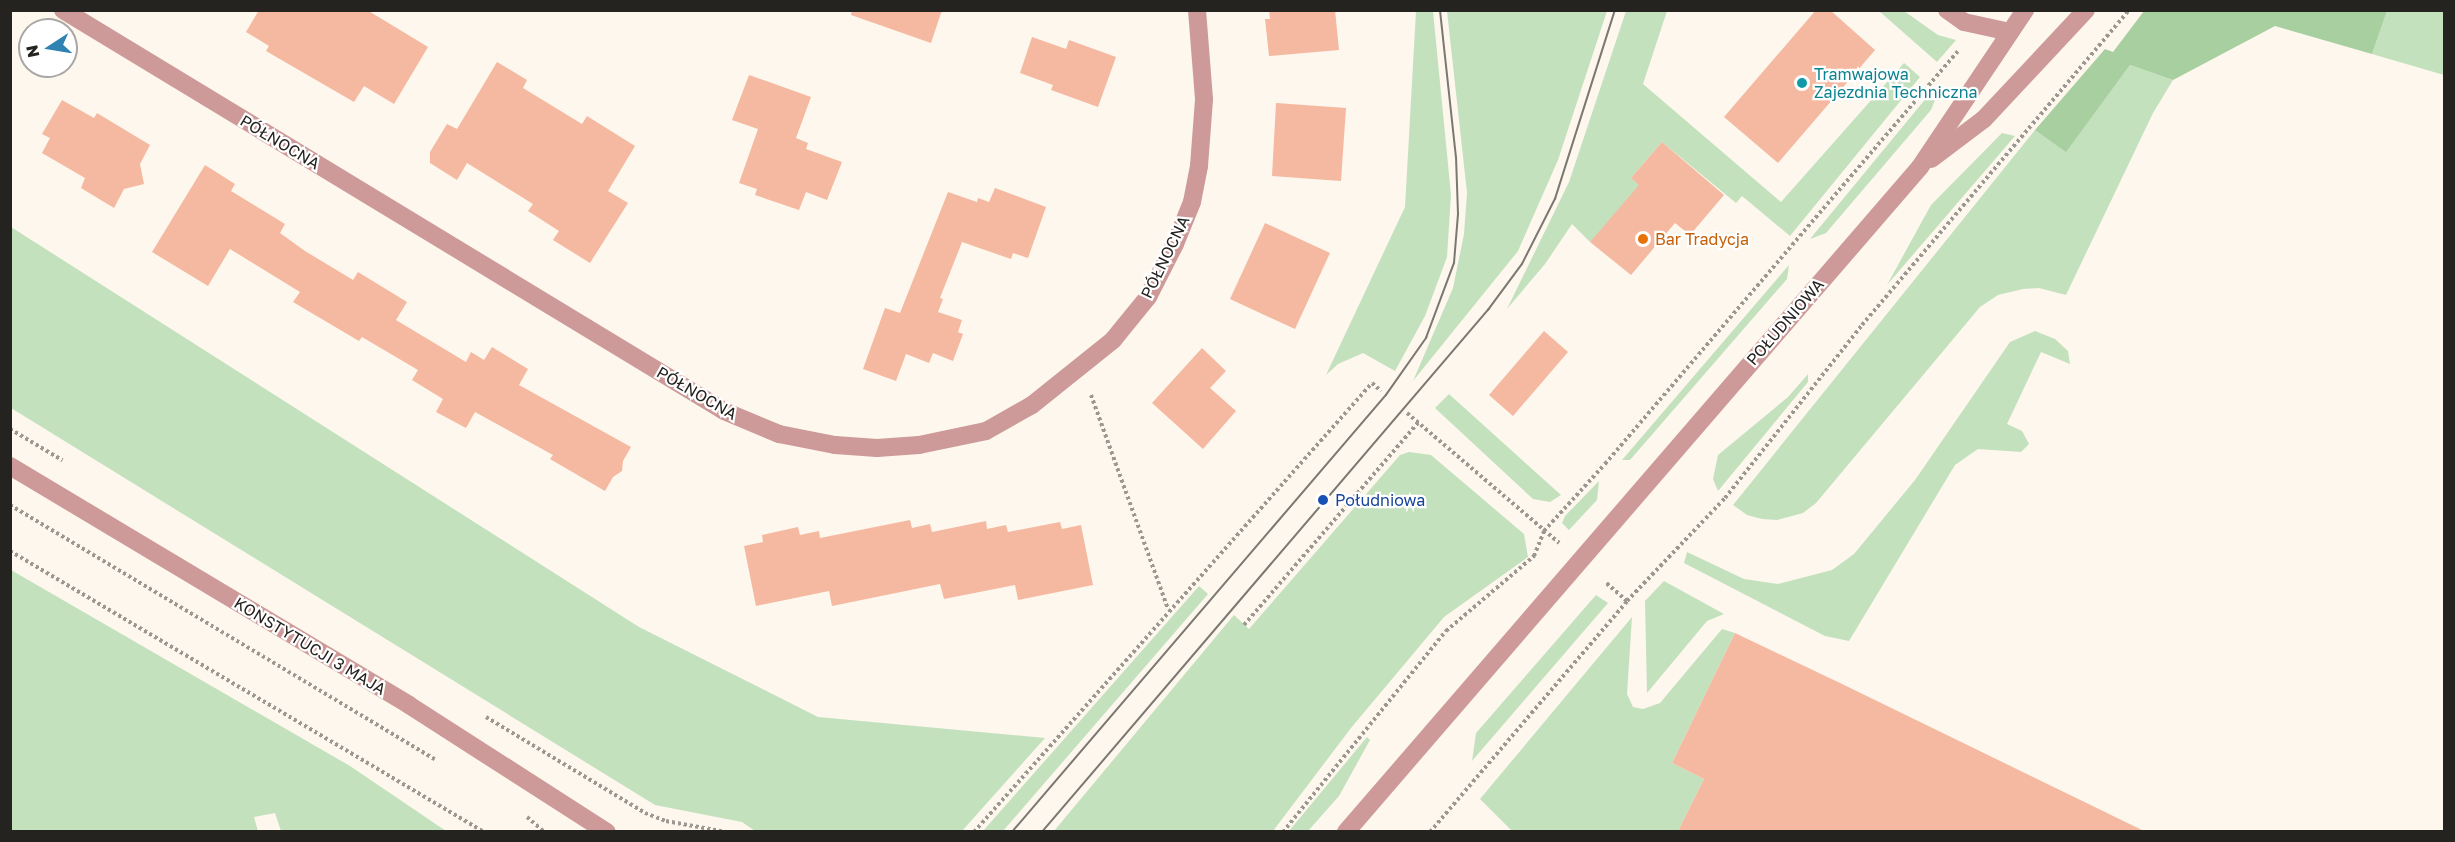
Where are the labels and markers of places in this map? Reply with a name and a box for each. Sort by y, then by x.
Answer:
place label: Tramwajowa Zajezdnia Techniczna [1814,64,1978,102]
marker: Tramwajowa Zajezdnia Techniczna [1795,76,1809,90]
place label: Bar Tradycja [1655,229,1749,249]
marker: Bar Tradycja [1636,232,1650,246]
place label: Południowa [1335,490,1425,510]
marker: Południowa [1316,493,1330,507]

